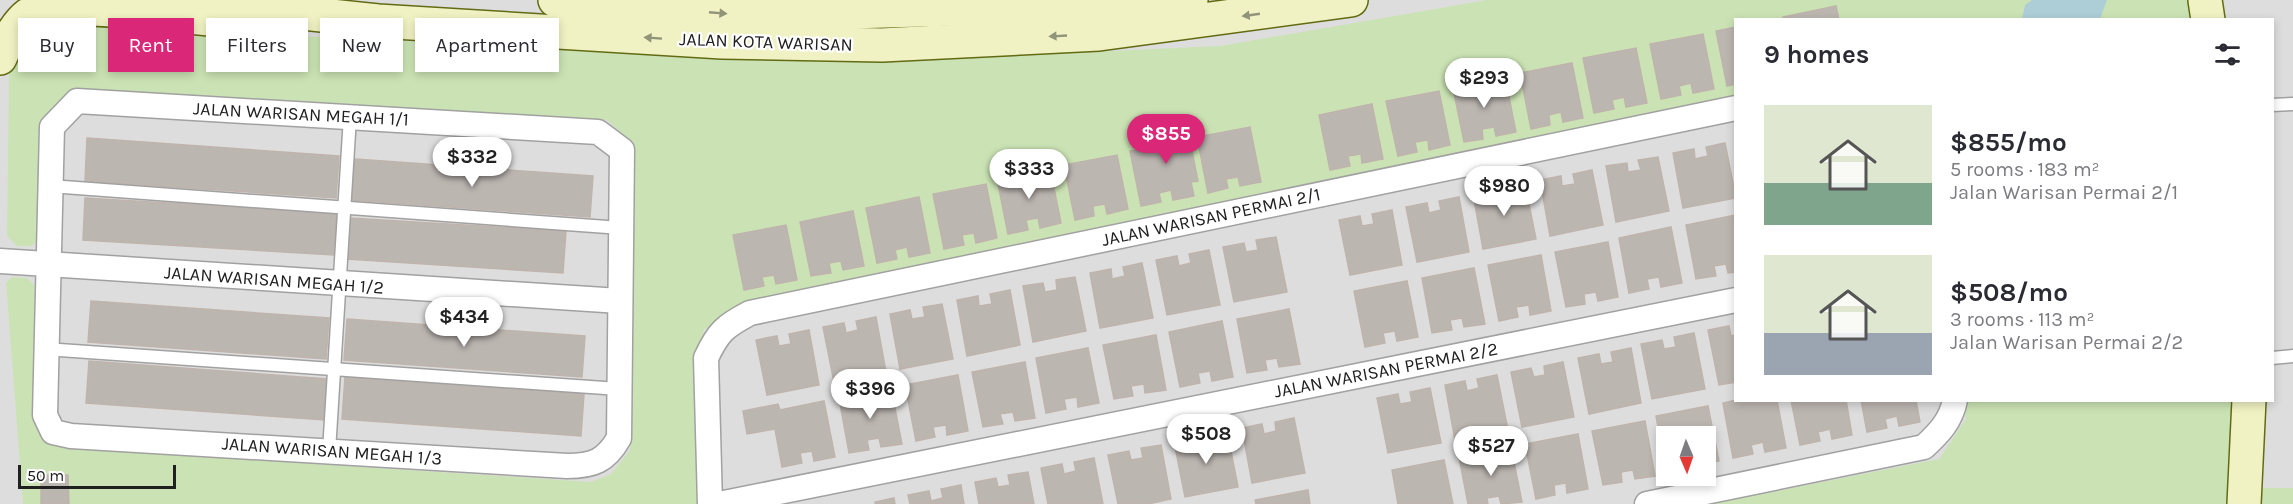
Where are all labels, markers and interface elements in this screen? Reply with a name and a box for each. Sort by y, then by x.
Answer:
one-way arrow [709,8,728,18]
one-way arrow [1242,10,1261,19]
chip: Buy [18,18,96,72]
chip: Rent [108,18,194,72]
chip: Filters [206,18,308,72]
chip: New [320,18,403,72]
chip: Apartment [415,18,559,72]
street label: JALAN KOTA WARISAN [679,28,853,56]
one-way arrow [1048,31,1067,40]
one-way arrow [643,34,662,43]
icon: filters [2211,38,2244,71]
text: 9 homes [1764,39,1870,70]
pin: $293 [1448,58,1520,109]
text: $293 [1459,66,1509,89]
street label: JALAN WARISAN MEGAH 1/1 [193,97,409,131]
pin: $855 [1130,114,1202,165]
text: $855 [1141,122,1191,145]
text: $855/mo [1950,127,2067,158]
icon: home [1812,129,1884,201]
pin: $332 [436,137,508,188]
text: $332 [447,145,497,168]
pin: $333 [993,149,1065,200]
text: $333 [1003,157,1055,180]
text: 5 rooms · 183 m² [1950,158,2100,181]
pin: $980 [1468,166,1540,217]
text: $980 [1478,174,1530,197]
text: Jalan Warisan Permai 2/1 [1950,181,2178,204]
street label: JALAN WARISAN PERMAI 2/1 [1100,183,1322,251]
street label: JALAN WARISAN MEGAH 1/2 [163,261,385,299]
text: $508/mo [1950,277,2068,308]
icon: home [1812,279,1884,351]
pin: $434 [428,297,500,348]
text: $434 [439,305,489,328]
text: 3 rooms · 113 m² [1950,308,2094,331]
text: Jalan Warisan Permai 2/2 [1950,331,2183,354]
street label: JALAN WARISAN PERMAI 2/2 [1272,338,1500,402]
pin: $396 [834,369,906,420]
text: $396 [845,377,895,400]
pin: $508 [1170,414,1242,465]
text: $508 [1181,422,1232,445]
pin: $527 [1455,426,1527,477]
north arrow [1656,426,1716,486]
map controls [1656,426,1716,486]
street label: JALAN WARISAN MEGAH 1/3 [221,432,443,470]
text: $527 [1467,434,1515,457]
scale bar [18,462,176,490]
text: 50 m [27,466,64,485]

